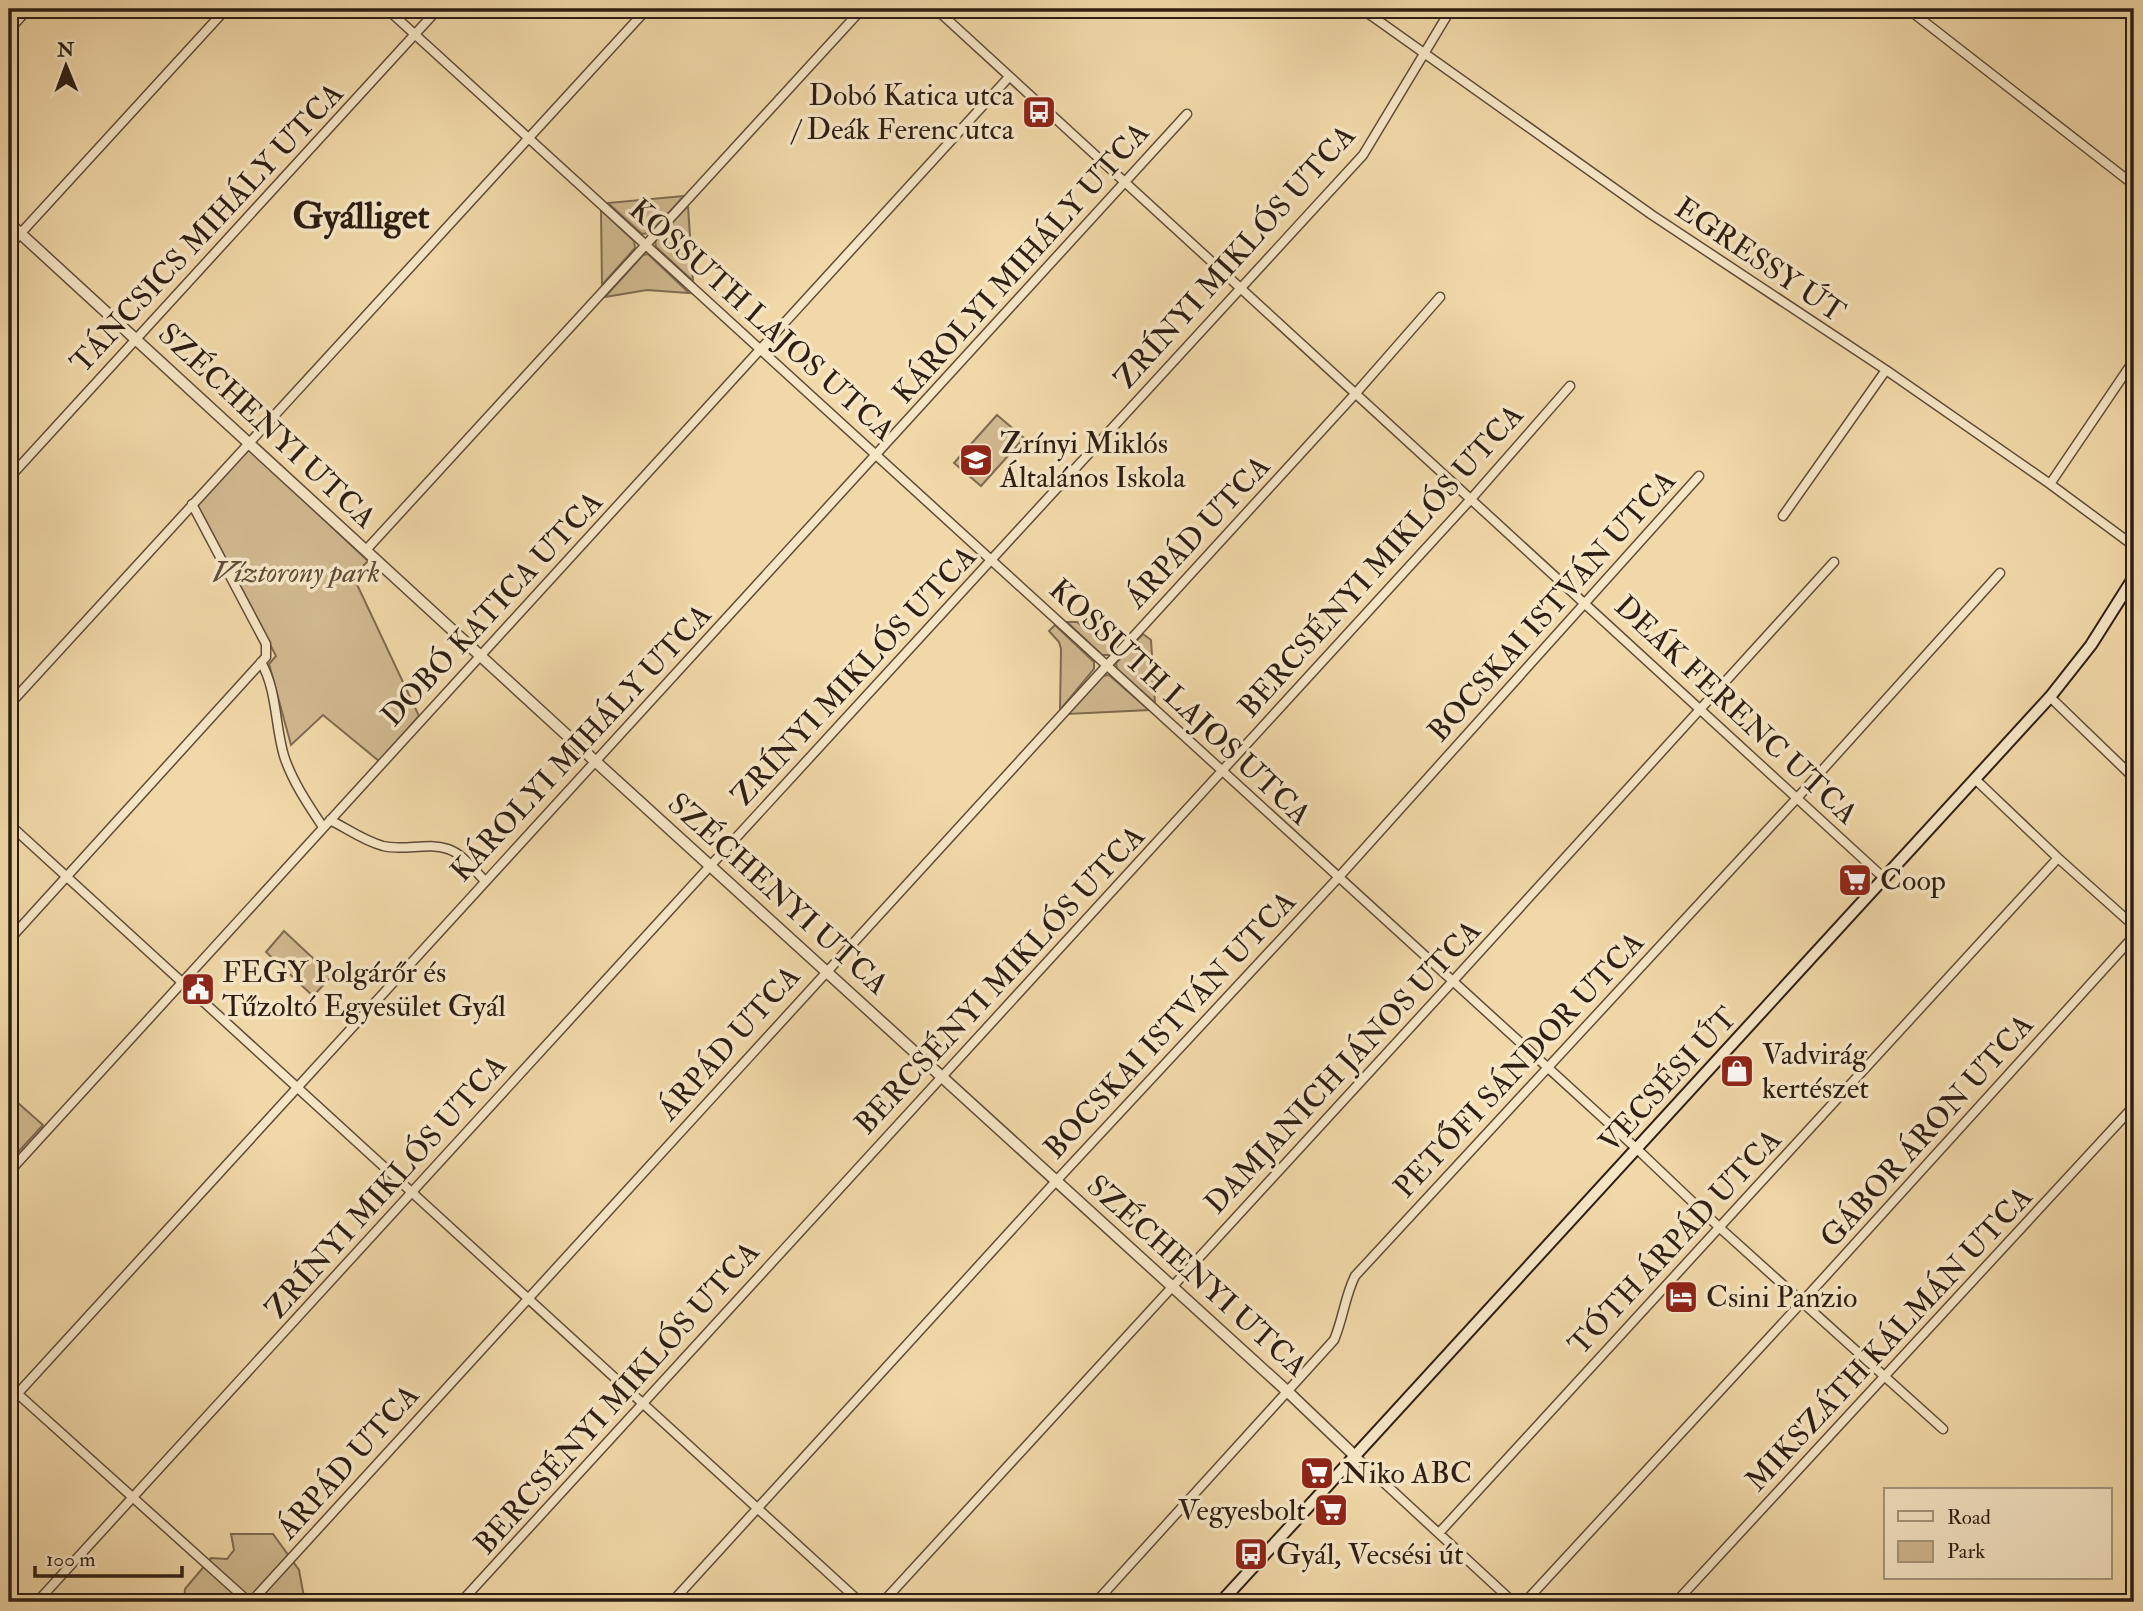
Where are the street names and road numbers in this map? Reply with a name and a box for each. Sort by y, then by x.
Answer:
street label: TÁNCSICS MIHÁLY UTCA [63,75,351,381]
street label: KÁROLYI MIHÁLY UTCA [885,115,1157,411]
street label: ZRÍNYI MIKLÓS UTCA [1106,117,1363,397]
street label: EGRESSY ÚT [1668,189,1853,331]
street label: KOSSUTH LAJOS UTCA [622,191,902,449]
street label: SZÉCHENYI UTCA [150,315,384,536]
street label: BERCSÉNYI MIKLÓS UTCA [1230,396,1532,725]
street label: ÁRPÁD UTCA [1117,448,1278,617]
street label: BOCSKAI ISTVÁN UTCA [1420,463,1684,749]
street label: DOBÓ KATICA UTCA [373,483,611,734]
street label: ZRÍNYI MIKLÓS UTCA [723,537,984,814]
street label: KOSSUTH LAJOS UTCA [1041,571,1319,833]
street label: DEÁK FERENC UTCA [1607,588,1865,832]
street label: KÁROLYI MIHÁLY UTCA [443,597,719,889]
street label: SZÉCHENYI UTCA [660,784,897,1003]
street label: BERCSÉNYI MIKLÓS UTCA [846,817,1153,1142]
street label: BOCSKAI ISTVÁN UTCA [1036,883,1304,1167]
street label: DAMJANICH JÁNOS UTCA [1197,912,1489,1222]
street label: PETŐFI SÁNDOR UTCA [1385,924,1652,1206]
street label: ÁRPÁD UTCA [649,958,808,1129]
street label: VECSÉSI ÚT [1590,999,1745,1160]
street label: GÁBOR ÁRON UTCA [1812,1007,2042,1255]
street label: ZRÍNYI MIKLÓS UTCA [257,1047,514,1327]
street label: TÓTH ÁRPÁD UTCA [1560,1121,1789,1363]
street label: SZÉCHENYI UTCA [1079,1166,1316,1385]
street label: MIKSZÁTH KÁLMÁN UTCA [1738,1179,2040,1499]
street label: BERCSÉNYI MIKLÓS UTCA [466,1233,768,1562]
street label: ÁRPÁD UTCA [268,1377,427,1548]

